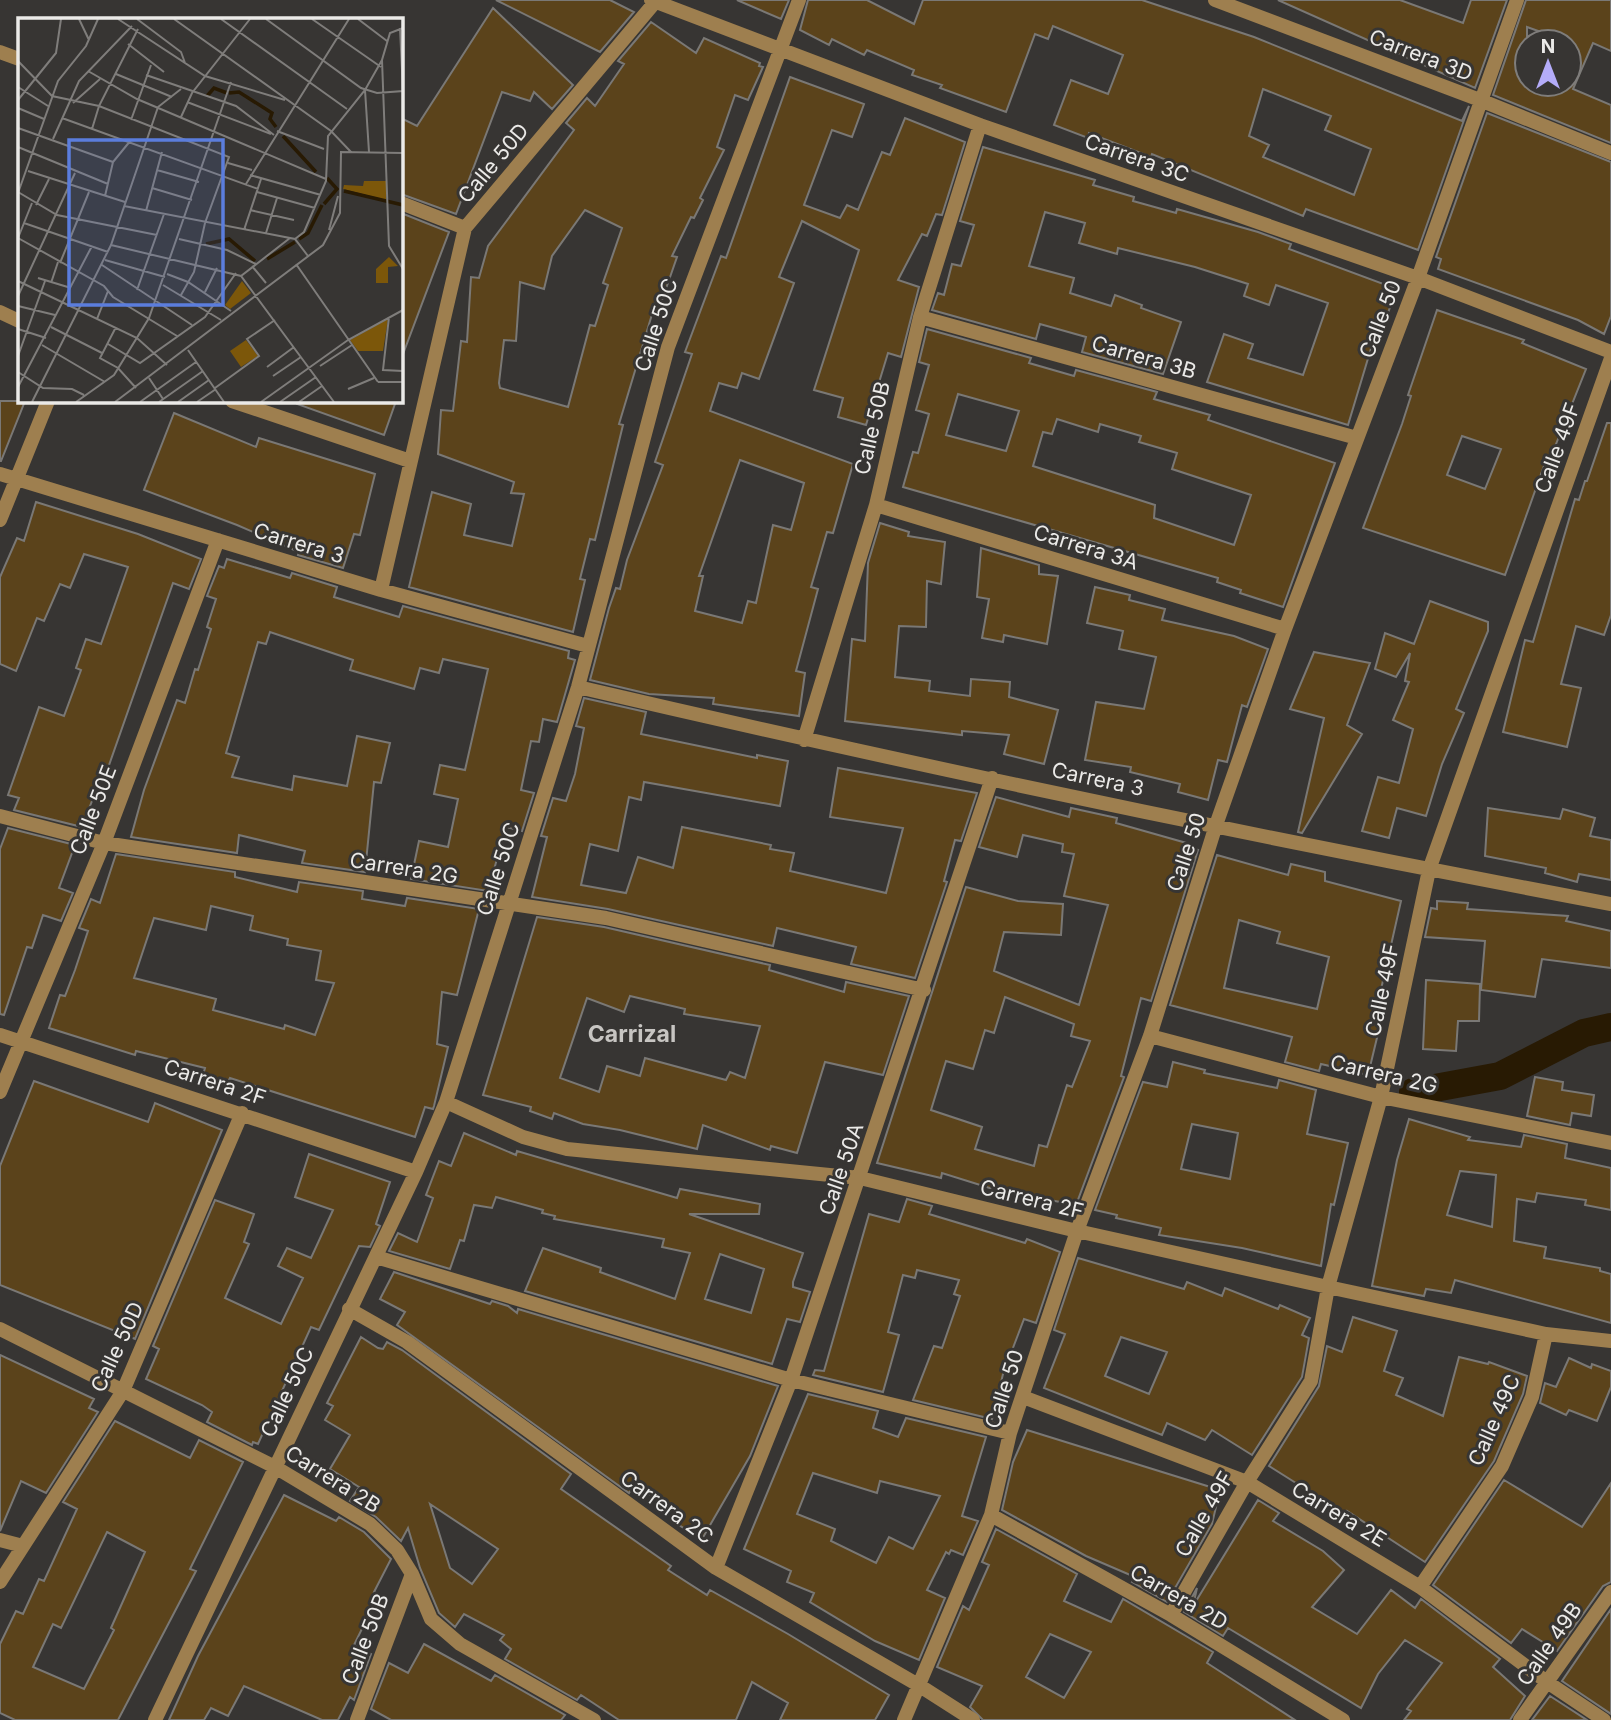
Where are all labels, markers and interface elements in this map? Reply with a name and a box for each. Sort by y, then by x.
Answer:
inset map [18,18,402,402]
street label: Carrera 3D [1366,24,1476,86]
north arrow [1513,28,1583,98]
text: N [1541,35,1555,58]
street label: Calle 50D [452,118,534,208]
street label: Carrera 3C [1081,128,1193,188]
street label: Calle 50C [629,275,683,375]
street label: Calle 50 [1354,276,1406,362]
street label: Carrera 3B [1089,330,1199,384]
street label: Calle 50B [849,379,895,477]
street label: Calle 49F [1529,399,1585,497]
street label: Carrera 3 [251,517,347,569]
street label: Carrera 3A [1031,519,1141,575]
street label: Carrera 3 [1050,757,1146,801]
street label: Calle 50E [64,762,122,858]
street label: Calle 50 [1162,809,1210,895]
street label: Calle 50C [471,819,525,919]
street label: Carrera 2G [348,847,460,889]
street label: Calle 49F [1360,941,1404,1039]
district label: Carrizal [588,1020,676,1048]
street label: Carrera 2G [1328,1050,1440,1098]
street label: Carrera 2F [161,1054,269,1110]
street label: Calle 50A [814,1120,868,1218]
street label: Carrera 2F [978,1174,1086,1224]
street label: Calle 50D [85,1298,149,1396]
street label: Calle 50C [255,1343,319,1441]
street label: Calle 50 [980,1346,1028,1432]
street label: Calle 49C [1463,1370,1525,1470]
street label: Carrera 2B [281,1440,385,1518]
street label: Carrera 2C [616,1465,718,1549]
street label: Calle 49F [1170,1467,1238,1561]
street label: Carrera 2E [1287,1476,1391,1552]
street label: Carrera 2D [1126,1559,1232,1635]
street label: Calle 50B [336,1590,394,1688]
street label: Calle 49B [1511,1598,1587,1690]

